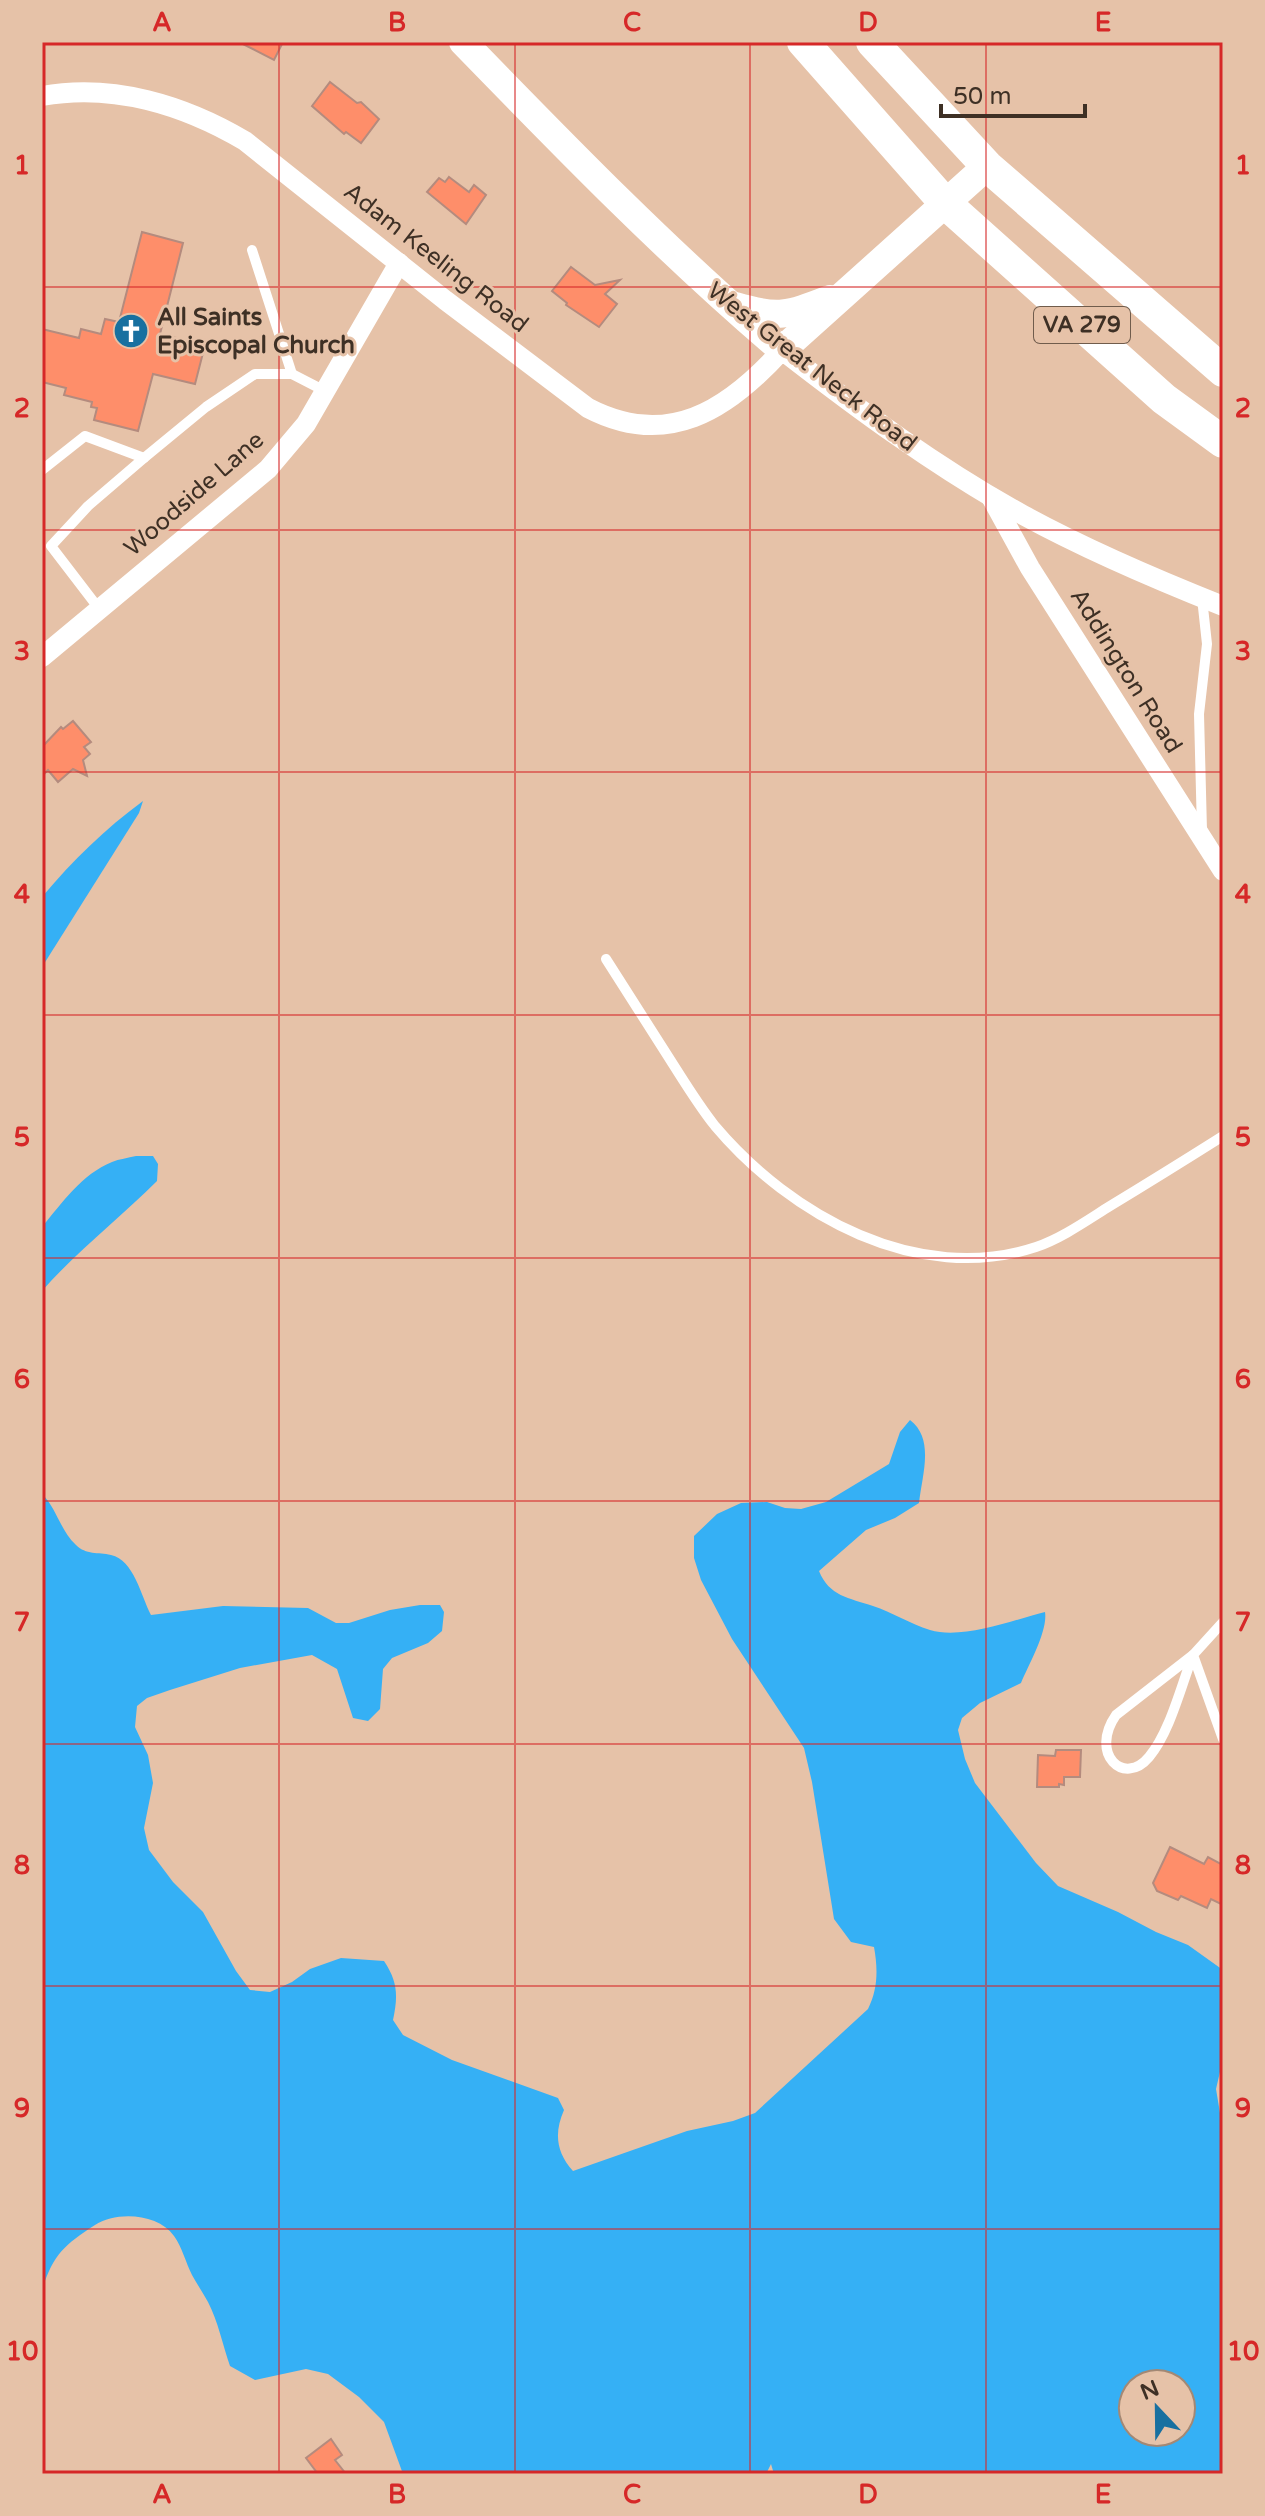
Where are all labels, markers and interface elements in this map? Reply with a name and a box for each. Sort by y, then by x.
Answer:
text: A [152,7,172,38]
text: B [388,7,406,38]
text: C [623,7,641,38]
text: D [858,7,878,38]
text: E [1095,7,1111,38]
scale bar [941,68,1085,118]
text: 50 m [953,82,1011,111]
text: 1 [14,150,30,181]
text: 1 [1235,150,1251,181]
street label: Adam Keeling Road [338,177,534,339]
street label: West Great Neck Road [702,276,922,458]
place label: All Saints Episcopal Church [157,303,355,360]
road number: VA 279 [1034,307,1130,343]
church icon: All Saints Episcopal Church [112,312,150,350]
text: 2 [14,393,30,424]
text: 2 [1235,393,1251,424]
street label: Woodside Lane [118,425,270,563]
street label: Addington Road [1064,583,1188,759]
text: 3 [14,636,30,667]
text: 3 [1235,636,1251,667]
text: 4 [14,879,30,910]
text: 4 [1235,879,1251,910]
text: 5 [14,1122,30,1153]
text: 5 [1235,1122,1251,1153]
text: 6 [14,1364,30,1395]
text: 6 [1235,1364,1251,1395]
text: 7 [14,1607,30,1638]
text: 7 [1235,1607,1251,1638]
text: 8 [14,1850,30,1881]
text: 8 [1235,1850,1251,1881]
text: 9 [14,2093,30,2124]
text: 9 [1235,2093,1251,2124]
text: 10 [6,2336,38,2367]
text: 10 [1227,2336,1259,2367]
north arrow [1117,2368,1197,2448]
text: N [1137,2375,1163,2406]
text: A [152,2479,172,2510]
text: B [388,2479,406,2510]
text: C [623,2479,641,2510]
text: D [858,2479,878,2510]
text: E [1095,2479,1111,2510]

